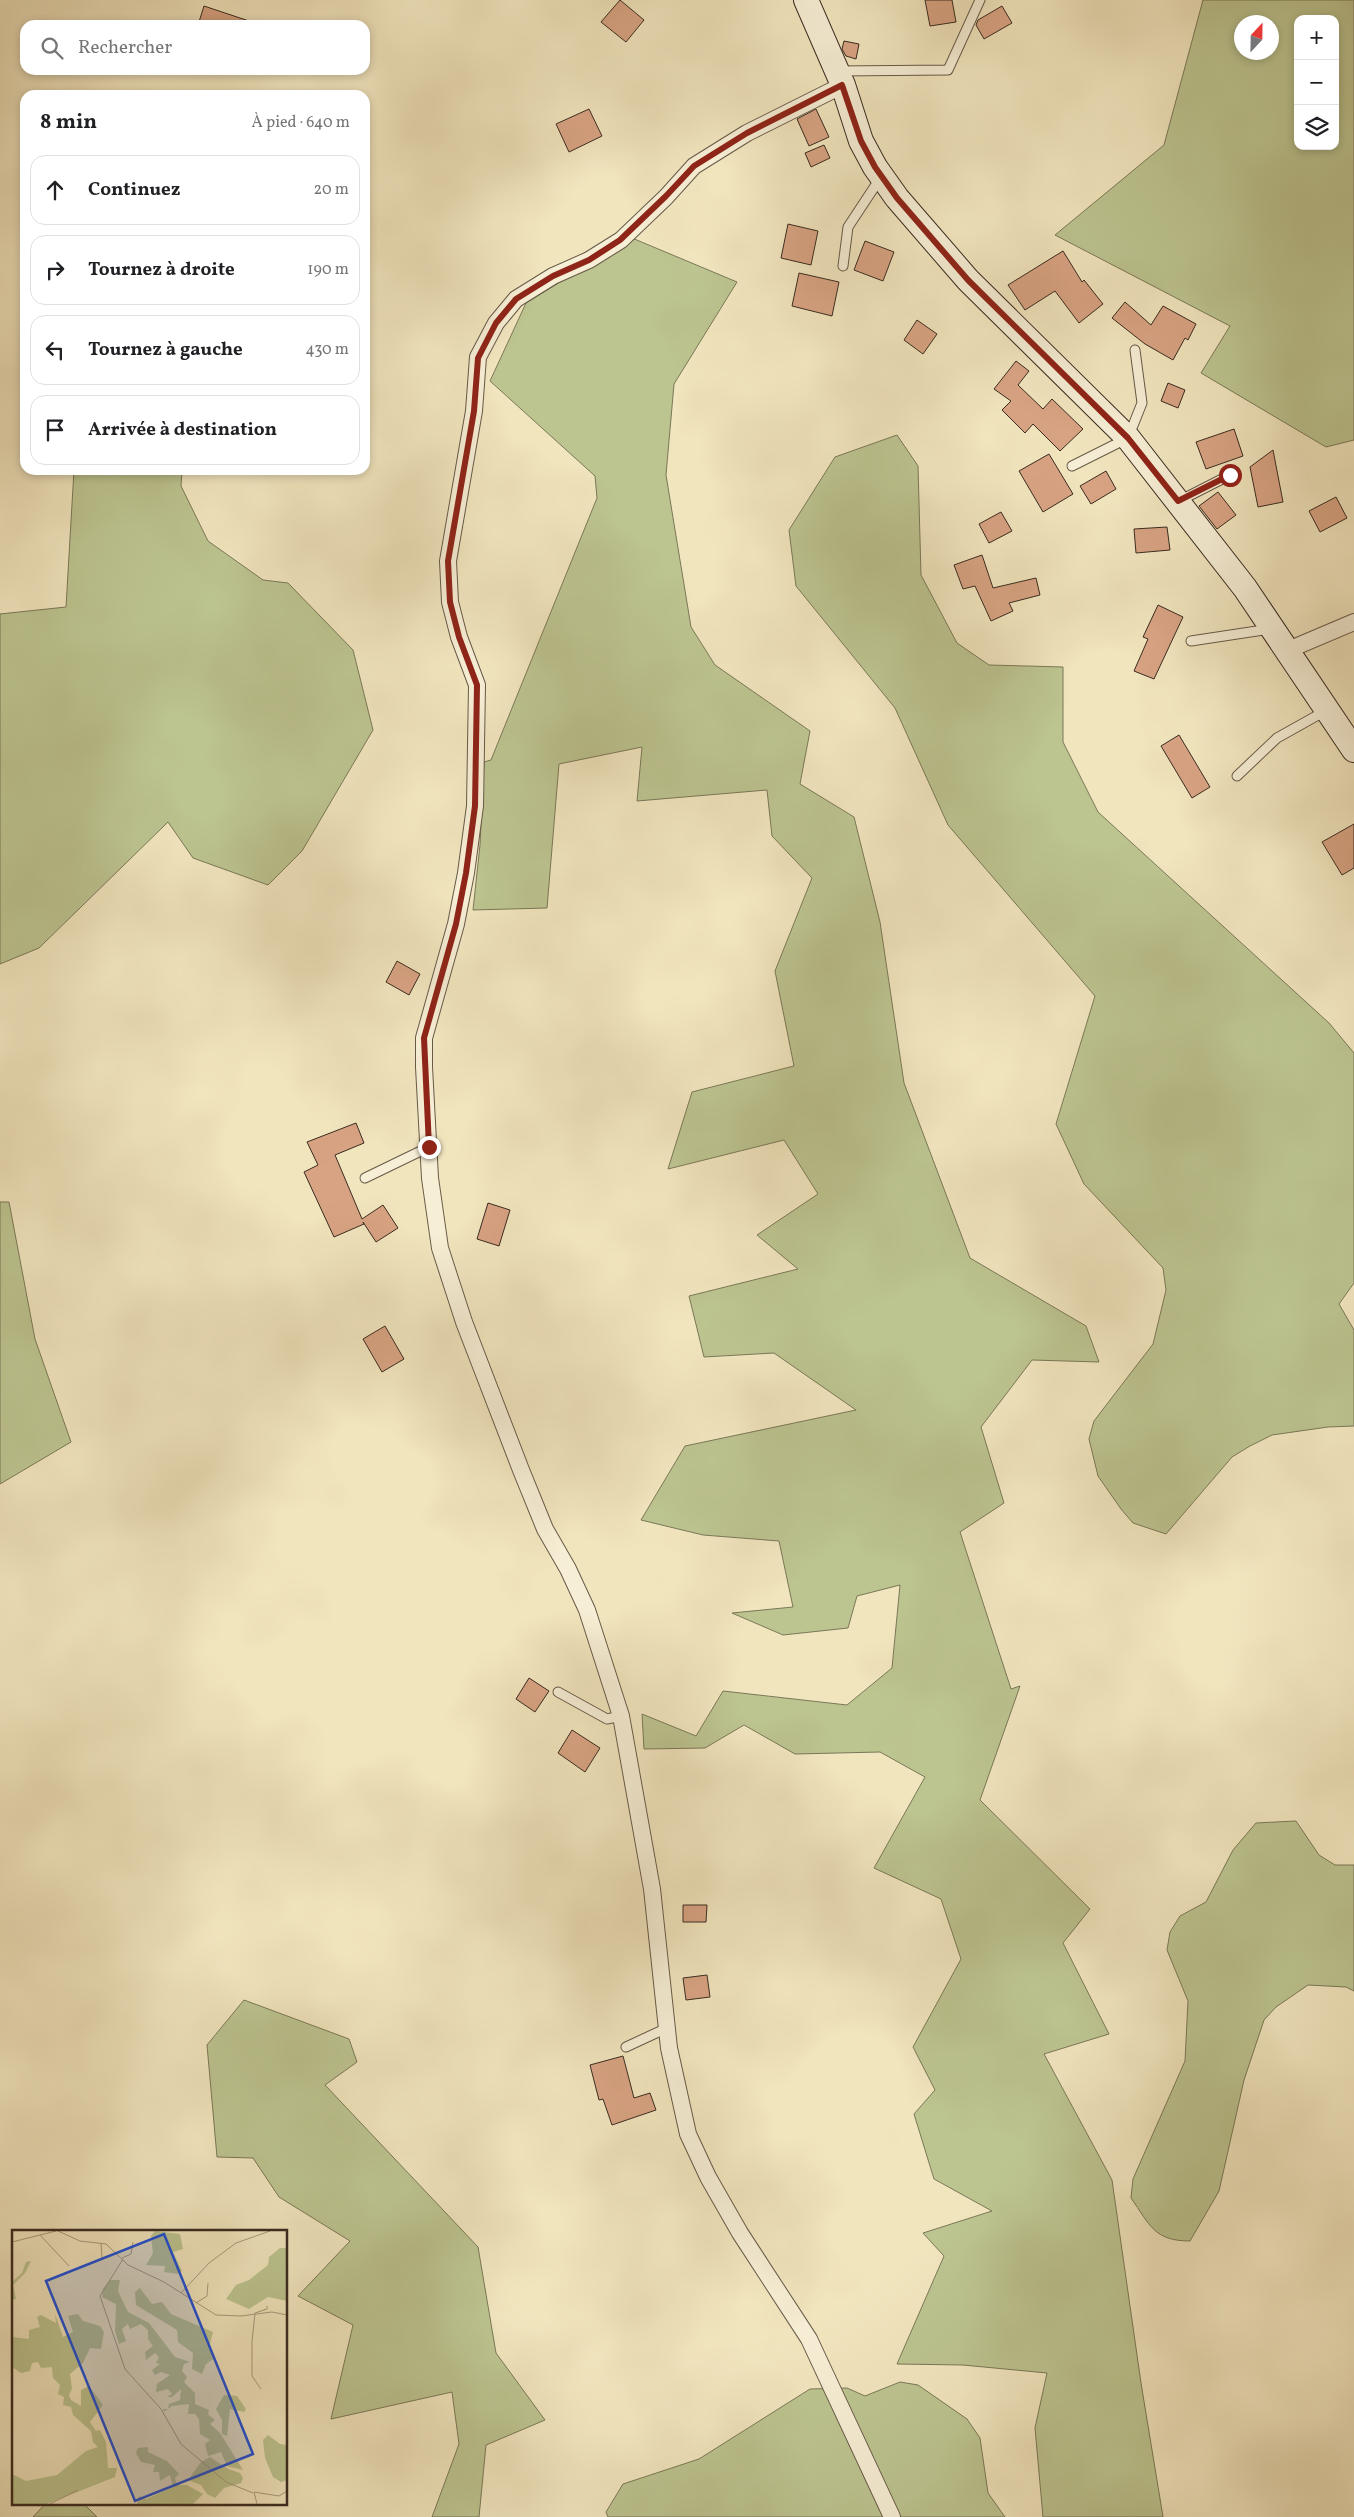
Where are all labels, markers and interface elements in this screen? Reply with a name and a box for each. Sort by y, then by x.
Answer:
north arrow [1234,15,1279,60]
map controls [1294,15,1339,150]
button: + [1294,15,1339,60]
search box [20,20,370,75]
icon: search [38,34,66,62]
text: Rechercher [78,35,172,61]
button: − [1294,60,1339,105]
button: layers [1294,105,1339,150]
text: 8 min [40,108,97,137]
text: À pied · 640 m [252,112,350,134]
icon: ahead [41,176,69,204]
text: Continuez [88,177,180,203]
text: 20 m [314,179,349,201]
icon: right [41,256,69,284]
text: Tournez à droite [88,257,235,283]
text: 190 m [307,259,349,281]
icon: left [41,336,69,364]
text: Tournez à gauche [88,337,243,363]
text: 430 m [305,339,349,361]
icon: arrive [41,416,69,444]
text: Arrivée à destination [88,417,277,443]
route start [1219,464,1242,487]
route end [418,1136,441,1159]
inset map [12,2230,288,2504]

